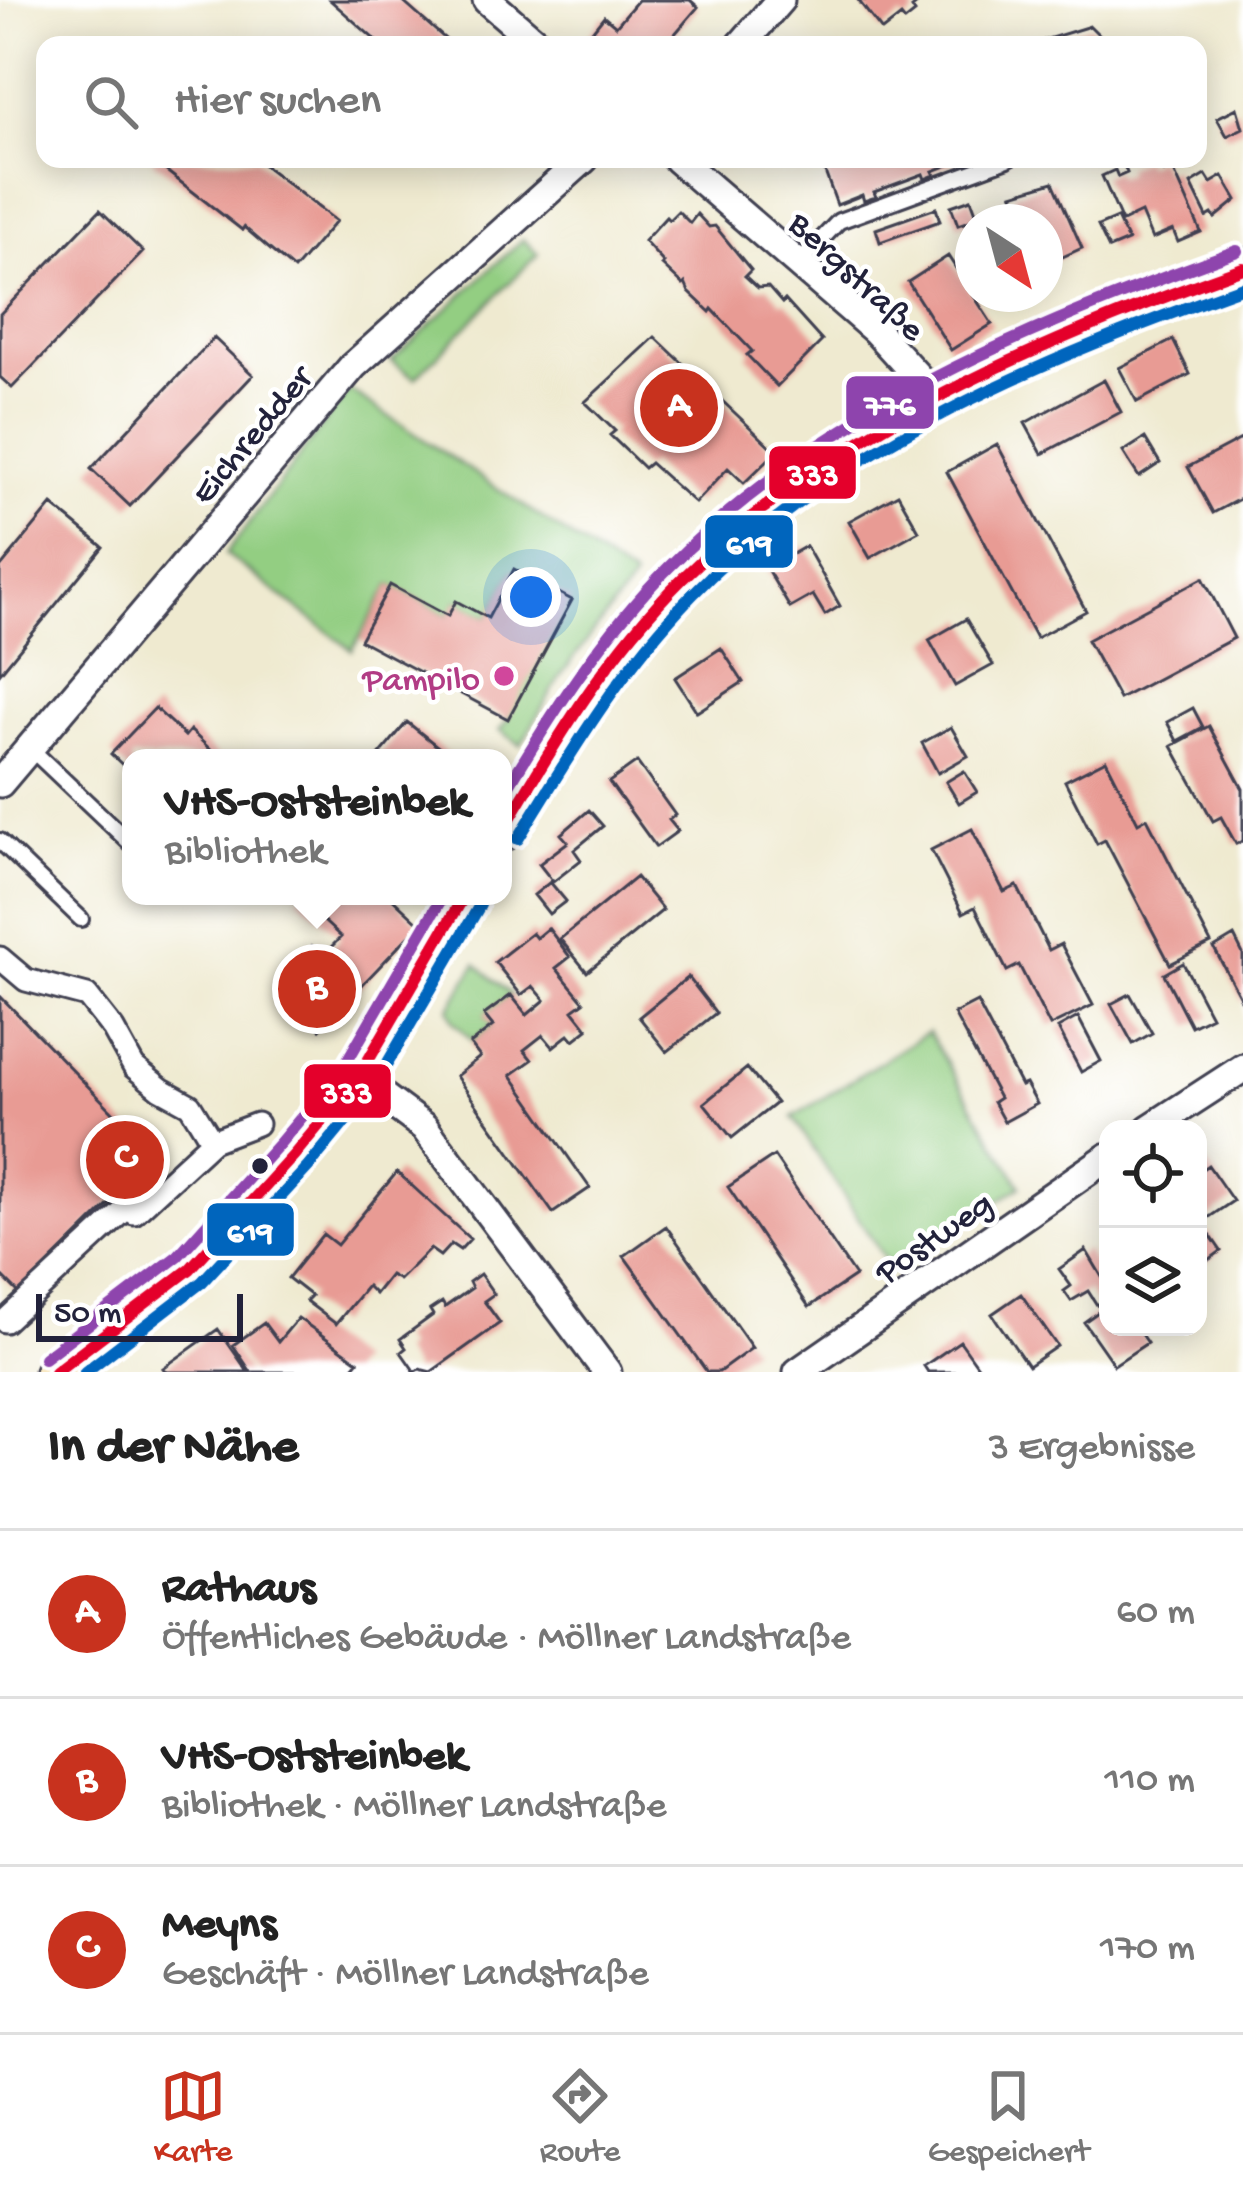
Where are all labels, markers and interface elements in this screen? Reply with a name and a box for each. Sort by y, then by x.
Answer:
search box [36,36,1207,168]
icon: search [78,69,144,135]
text: Hier suchen [174,76,381,129]
street label: Bergstraße [777,204,932,353]
north arrow [955,204,1063,312]
street label: Eichredder [184,357,326,515]
pin: A [640,363,718,453]
line badge: 776 [844,374,936,431]
text: 776 [862,389,917,427]
line badge: 333 [767,444,858,501]
text: 333 [786,459,839,497]
line badge: 619 [703,513,795,570]
text: 619 [726,528,773,566]
your location [501,567,561,627]
place label: Pampilo [361,661,480,704]
marker: Pampilo [491,663,517,689]
popup [122,749,512,905]
text: VHS-Oststeinbek [165,778,469,831]
text: Bibliothek [165,831,326,877]
pin: B [278,944,356,1034]
line badge: 333 [302,1062,393,1120]
text: 333 [320,1077,373,1115]
pin: C [86,1115,164,1205]
map controls [1099,1120,1207,1336]
button: locate [1099,1120,1207,1228]
unlabelled marker [249,1155,271,1177]
street label: Postweg [868,1184,1003,1297]
line badge: 619 [205,1201,296,1258]
text: 619 [227,1216,274,1254]
button: layers [1099,1228,1207,1336]
scale bar [36,1288,243,1341]
text: 50 m [54,1296,121,1334]
text: In der Nähe [48,1420,298,1480]
text: 3 Ergebnisse [989,1427,1195,1473]
text: Rathaus [162,1564,316,1617]
text: A [75,1591,99,1637]
text: 60 m [1116,1591,1195,1637]
text: Öffentliches Gebäude · Möllner Landstraße [162,1617,851,1663]
text: VHS-Oststeinbek [162,1732,466,1785]
text: B [77,1759,97,1805]
text: 110 m [1104,1759,1195,1805]
text: Bibliothek · Möllner Landstraße [162,1785,666,1831]
text: Meyns [162,1900,277,1953]
text: C [76,1927,98,1973]
text: 170 m [1100,1927,1195,1973]
text: Geschäft · Möllner Landstraße [162,1953,649,1999]
tab: Karte [154,2063,232,2173]
tab: Route [540,2063,620,2173]
tab: Gespeichert [928,2063,1089,2173]

